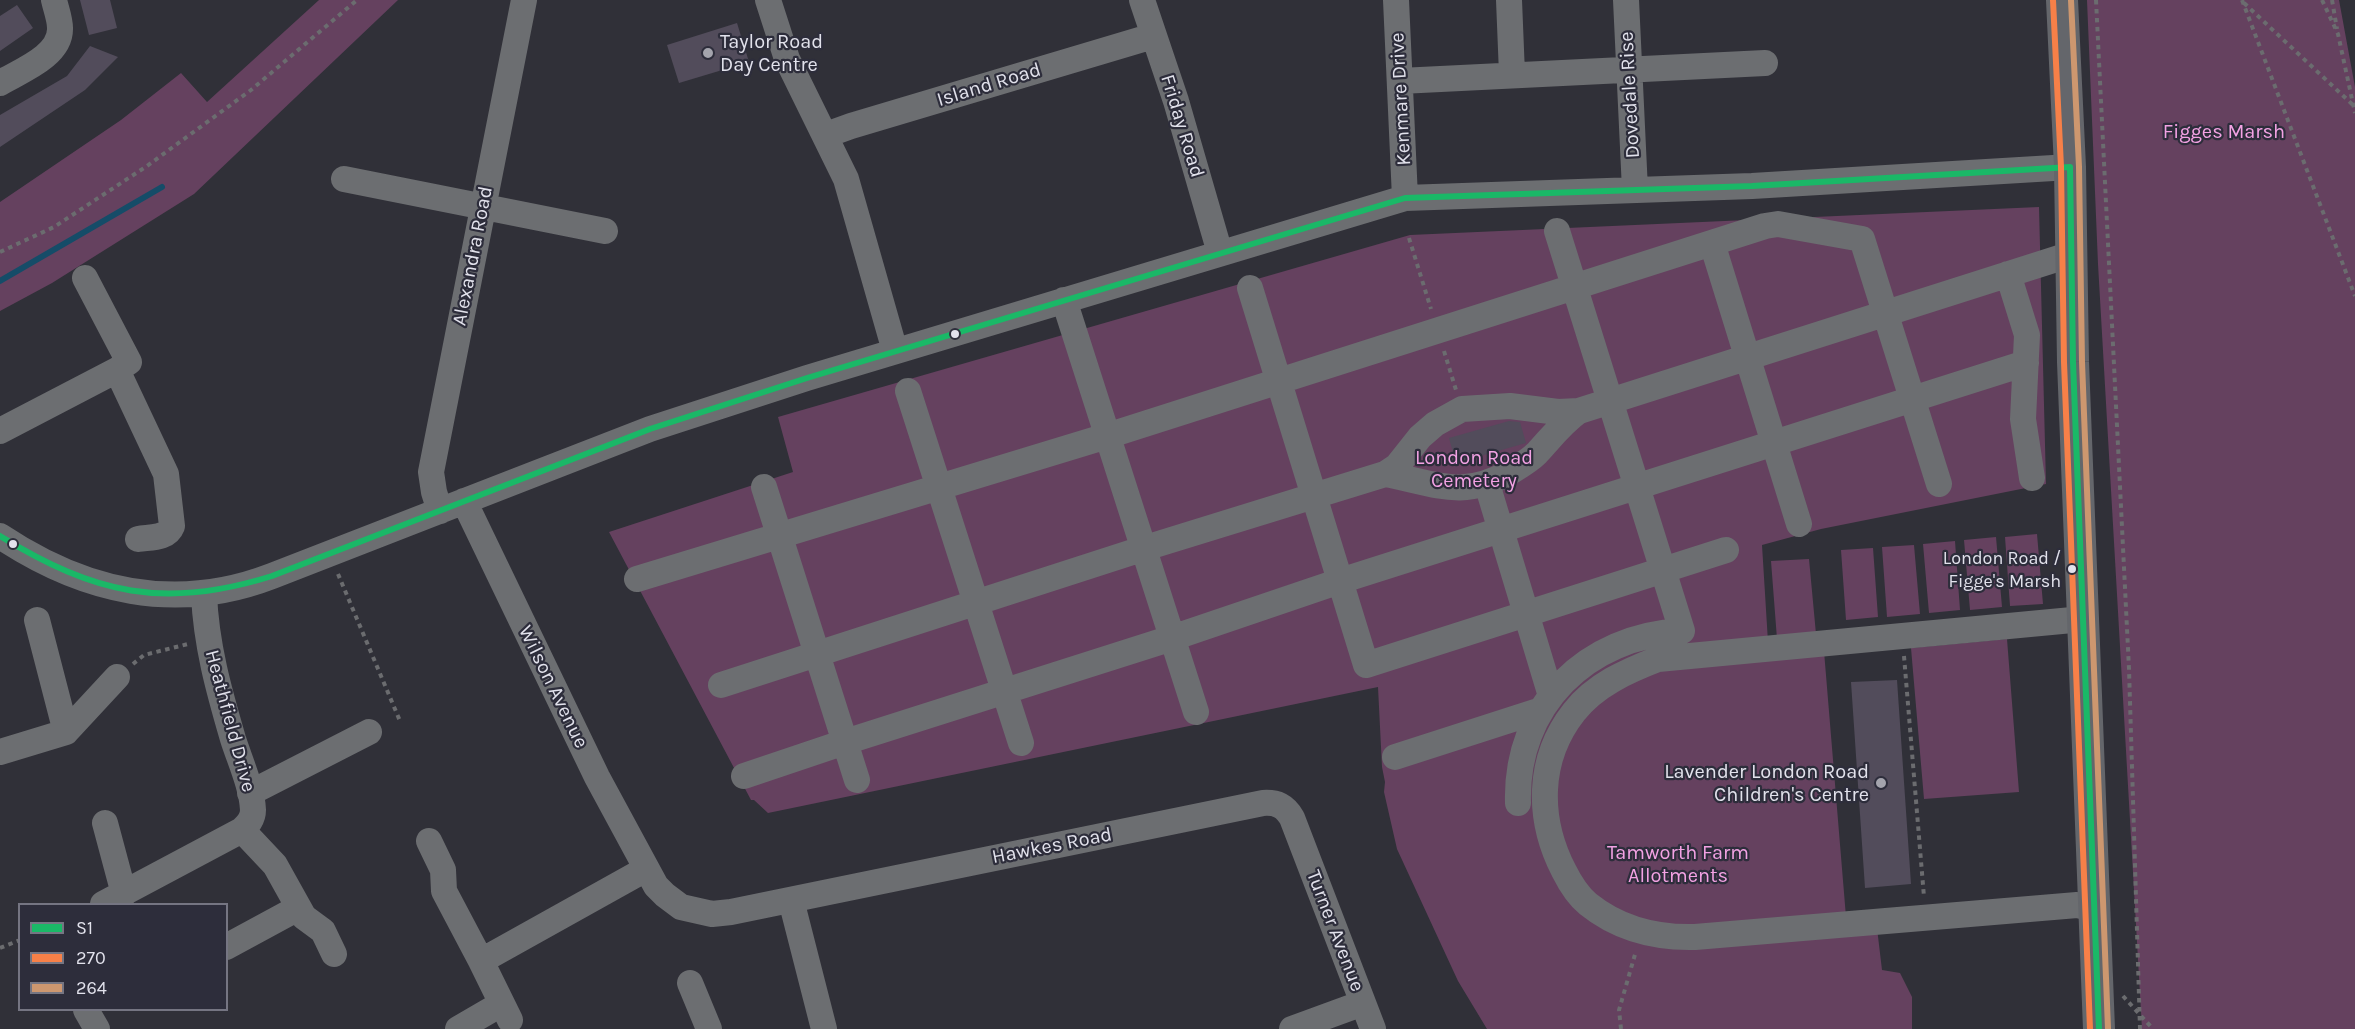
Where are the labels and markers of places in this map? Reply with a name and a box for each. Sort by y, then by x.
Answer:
place label: Taylor Road Day Centre [720,30,823,77]
marker: Taylor Road Day Centre [701,46,715,60]
unlabelled marker [949,328,961,340]
unlabelled marker [7,538,19,550]
place label: London Road / Figge's Marsh [1943,548,2061,590]
marker: London Road / Figge's Marsh [2066,563,2078,575]
place label: Lavender London Road Children's Centre [1664,760,1869,807]
marker: Lavender London Road Children's Centre [1874,776,1888,790]

